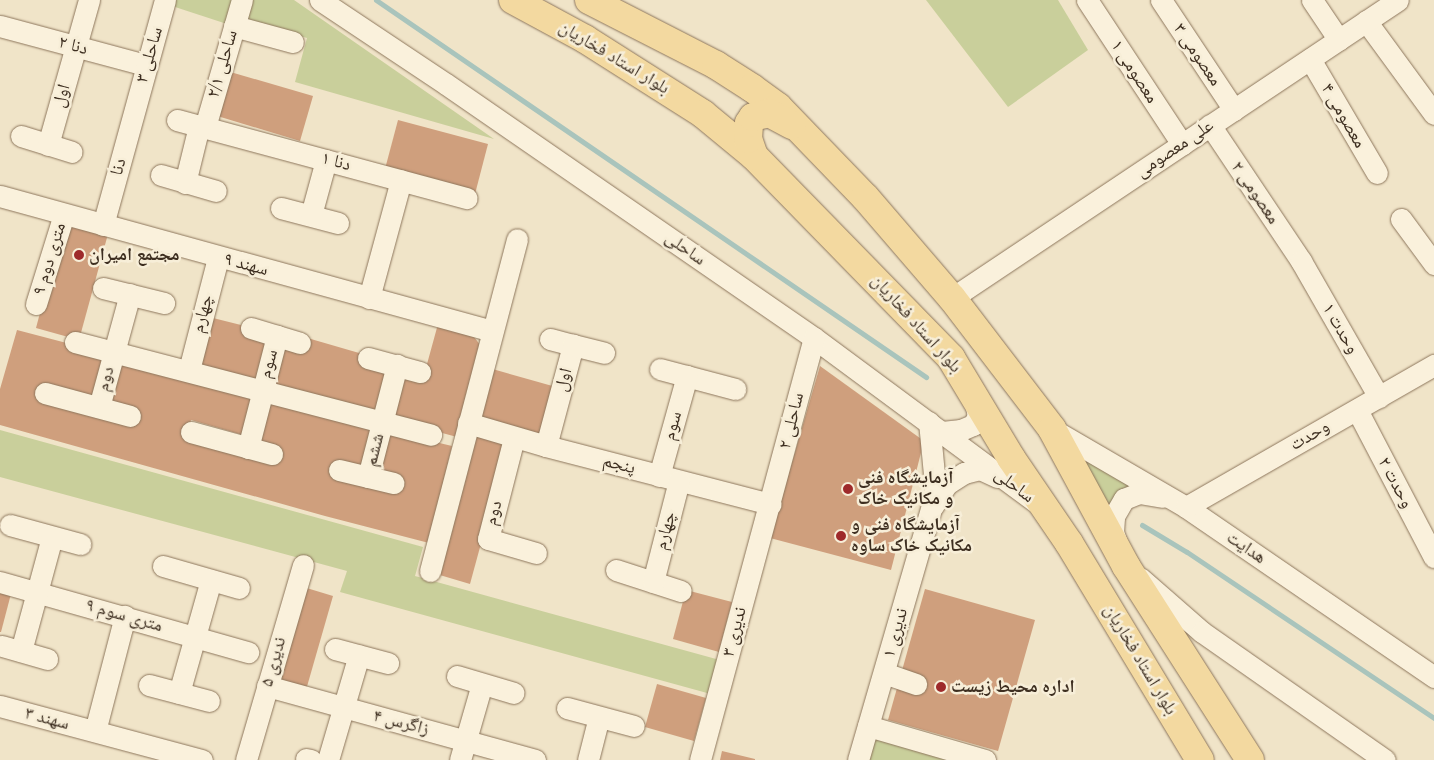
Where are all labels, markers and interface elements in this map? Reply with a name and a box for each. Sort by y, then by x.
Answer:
street label: بلوار استاد فخاریان [555,17,673,99]
street label: معصومی ۳ [1168,19,1226,91]
street label: ساحلی ۳ [132,25,168,85]
street label: ساحلی ۲/۱ [203,27,243,101]
street label: دنا ۲ [56,32,90,60]
street label: معصومی ۱ [1106,36,1162,108]
street label: معصومی ۴ [1316,80,1370,152]
street label: اول [48,82,76,110]
street label: علی معصومی [1132,115,1218,183]
street label: دنا ۱ [319,148,353,176]
street label: دنا [106,156,132,178]
street label: معصومی ۲ [1226,157,1284,229]
street label: ۹ متری دوم [29,220,71,298]
street label: ساحلی [661,227,709,271]
place label: مجتمع امیران [89,244,180,266]
marker: مجتمع امیران [73,249,85,261]
street label: سهند ۹ [221,249,271,281]
street label: بلوار استاد فخاریان [866,270,966,378]
street label: چهارم [188,293,218,335]
street label: وحدت ۱ [1317,300,1363,358]
street label: سوم [255,347,283,381]
street label: دوم [92,364,120,394]
street label: اول [551,366,577,394]
street label: ساحلی ۲ [775,391,809,451]
street label: سوم [659,409,687,443]
street label: وحدت [1286,416,1334,456]
street label: ششم [360,431,390,469]
street label: پنجم [600,451,638,479]
street label: وحدت ۲ [1373,454,1417,512]
street label: ساحلی [990,464,1038,508]
place label: آزمایشگاه فنی و مکانیک خاک [858,468,954,510]
marker: آزمایشگاه فنی و مکانیک خاک [842,483,854,495]
street label: دوم [480,498,508,528]
street label: چهارم [651,510,681,552]
place label: آزمایشگاه فنی و مکانیک خاک ساوه [851,515,972,558]
street label: هدایت [1222,527,1270,569]
marker: آزمایشگاه فنی و مکانیک خاک ساوه [835,530,847,542]
street label: ۹ متری سوم [83,595,165,637]
street label: بلوار استاد فخاریان [1099,601,1181,719]
street label: ندیری ۳ [718,605,752,659]
street label: ندیری ۱ [879,606,913,660]
street label: ندیری ۵ [257,635,291,689]
place label: اداره محیط زیست [951,676,1075,698]
marker: اداره محیط زیست [935,681,947,693]
street label: سهند ۳ [22,703,72,735]
street label: زاگرس ۴ [371,705,431,741]

